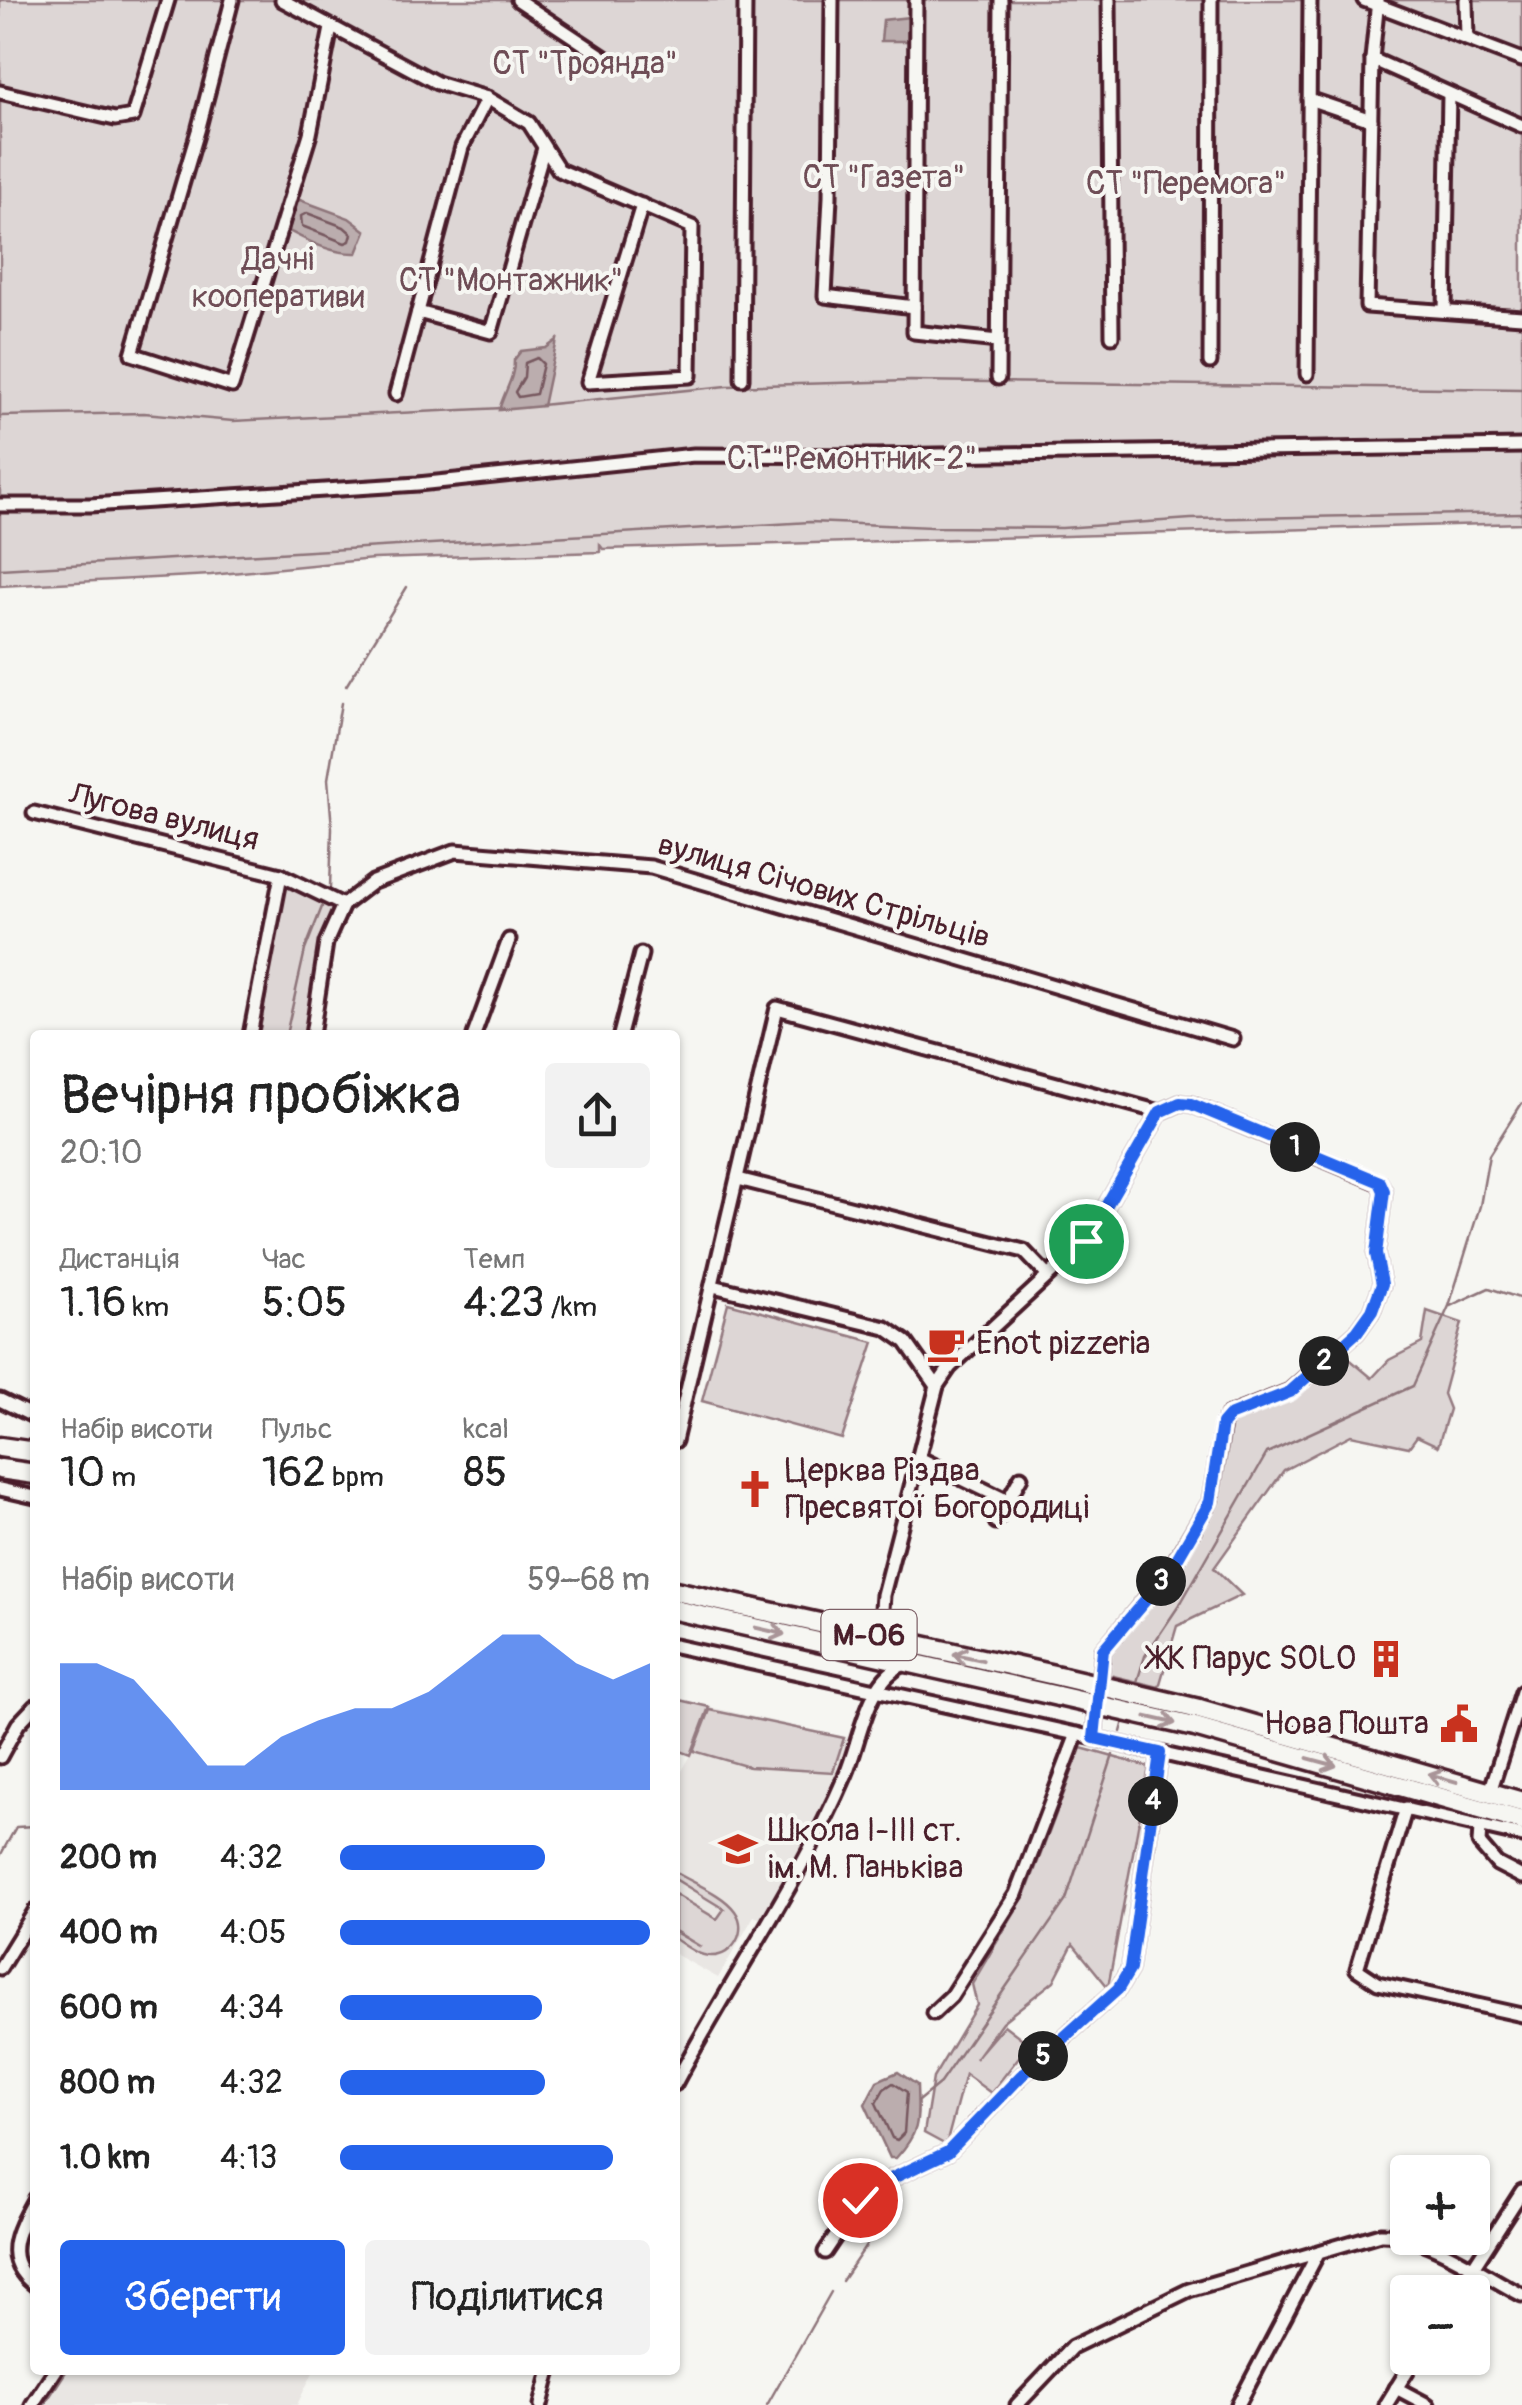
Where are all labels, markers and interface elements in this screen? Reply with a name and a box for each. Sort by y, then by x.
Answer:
park label: СТ "Троянда" [492,44,678,84]
park label: СТ "Газета" [803,158,965,198]
park label: СТ "Перемога" [1086,164,1286,204]
park label: Дачні кооперативи [191,240,365,317]
park label: СТ "Монтажник" [399,261,623,301]
park label: СТ "Ремонтник-2" [727,439,977,479]
street label: Лугова вулиця [64,774,263,860]
street label: вулиця Січових Стрільців [653,824,995,958]
text: Вечірня пробіжка [60,1061,461,1130]
button: share [545,1063,650,1168]
pin: 1 [1270,1122,1320,1172]
text: 1 [1290,1129,1300,1164]
text: 20:10 [60,1133,143,1173]
pin [1044,1199,1129,1284]
icon: arrive [1059,1214,1114,1269]
text: Дистанція [60,1242,180,1277]
text: Час [262,1242,306,1277]
text: Темп [463,1242,525,1277]
text: 1.16 [60,1277,127,1329]
text: 5:05 [262,1277,347,1329]
text: 4:23 [463,1277,545,1329]
text: km [127,1290,169,1325]
text: /km [545,1290,597,1325]
cafe icon: Enot pizzeria [925,1323,967,1365]
place label: Enot pizzeria [976,1324,1150,1364]
pin: 2 [1299,1336,1349,1386]
text: 2 [1316,1343,1332,1378]
text: Набір висоти [60,1412,212,1447]
text: Пульс [262,1412,332,1447]
text: kcal [463,1412,509,1447]
text: 10 [60,1447,105,1499]
text: 162 [262,1447,326,1499]
text: 85 [463,1447,507,1499]
place label: Церква Різдва Пресвятої Богородиці [785,1451,1089,1528]
text: m [105,1460,136,1495]
text: bpm [326,1460,384,1495]
church icon: Церква Різдва Пресвятої Богородиці [734,1468,776,1510]
pin: 3 [1136,1556,1186,1606]
text: Набір висоти [60,1560,234,1600]
text: 59–68 m [527,1560,650,1600]
text: 3 [1153,1563,1169,1598]
road number: М-06 [822,1610,916,1660]
one-way arrow [753,1623,785,1641]
building icon: ЖК Парус SOLO [1365,1638,1407,1680]
place label: ЖК Парус SOLO [1143,1639,1356,1679]
one-way arrow [953,1646,985,1665]
public building icon: Нова Пошта [1438,1703,1480,1745]
place label: Нова Пошта [1264,1704,1429,1744]
one-way arrow [1144,1711,1176,1730]
one-way arrow [1306,1754,1338,1773]
one-way arrow [1427,1768,1459,1786]
pin: 4 [1128,1776,1178,1826]
text: 4 [1145,1783,1161,1818]
place label: Школа І-ІІІ ст. ім. М. Паньківа [768,1811,963,1888]
school or university icon: Школа І-ІІІ ст. ім. М. Паньківа [717,1828,759,1870]
text: 200 m [60,1838,157,1878]
text: 4:32 [220,1838,283,1878]
text: 400 m [60,1913,158,1953]
text: 4:05 [220,1913,286,1953]
text: 600 m [60,1988,158,2028]
text: 4:34 [220,1988,284,2028]
pin: 5 [1018,2031,1068,2081]
text: 5 [1035,2038,1051,2073]
text: 800 m [60,2063,155,2103]
text: 4:32 [220,2063,283,2103]
text: 1.0 km [60,2138,150,2178]
text: 4:13 [220,2138,277,2178]
map controls [1390,2155,1490,2375]
button: + [1390,2155,1490,2255]
pin [818,2158,903,2243]
icon: check [833,2173,888,2228]
button: Зберегти [60,2240,345,2355]
button: Поділитися [365,2240,650,2355]
button: − [1390,2275,1490,2375]

